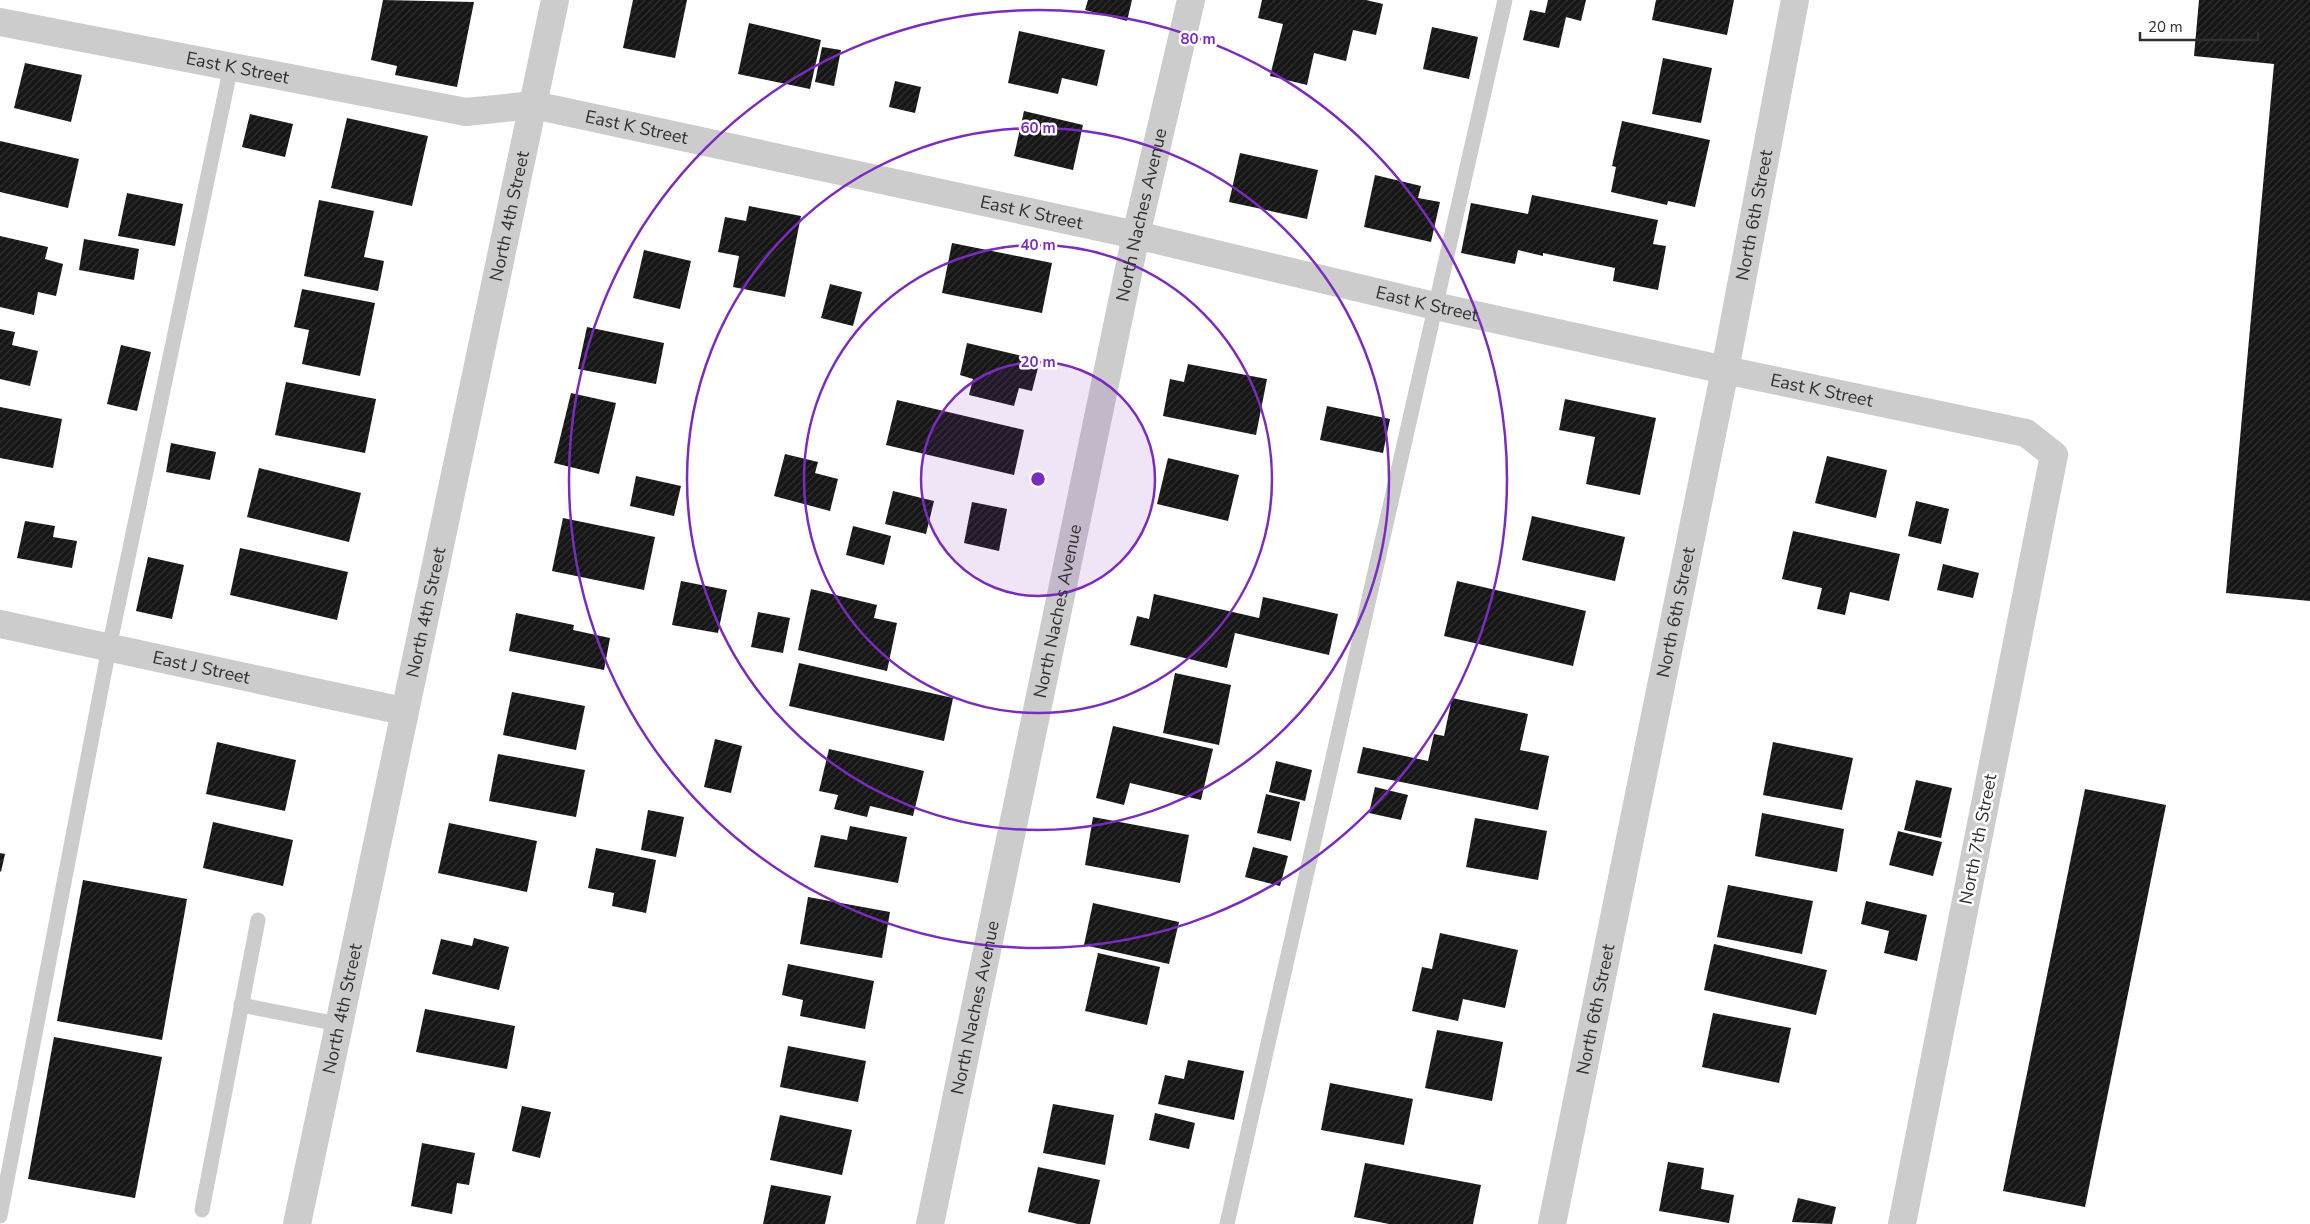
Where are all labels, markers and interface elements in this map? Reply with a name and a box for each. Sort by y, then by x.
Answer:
scale bar [2140,10,2258,42]
text: 20 m [2148,17,2183,37]
text: 80 m [1180,29,1216,49]
street label: East K Street [184,46,292,90]
street label: East K Street [583,104,691,150]
text: 60 m [1020,118,1056,138]
street label: North Naches Avenue [1110,126,1173,304]
street label: North 6th Street [1730,147,1779,282]
street label: North 4th Street [484,148,535,284]
street label: East K Street [978,190,1086,235]
text: 40 m [1020,235,1056,255]
street label: East K Street [1373,280,1481,327]
text: 20 m [1020,352,1056,372]
street label: East K Street [1768,368,1876,413]
centre of rings [1029,470,1047,488]
street label: North Naches Avenue [1028,522,1087,700]
street label: North 4th Street [400,544,451,680]
street label: North 6th Street [1651,544,1701,680]
street label: East J Street [150,645,253,690]
street label: North 7th Street [1954,771,2003,906]
street label: North Naches Avenue [945,919,1005,1097]
street label: North 4th Street [317,941,368,1076]
street label: North 6th Street [1571,941,1621,1077]

